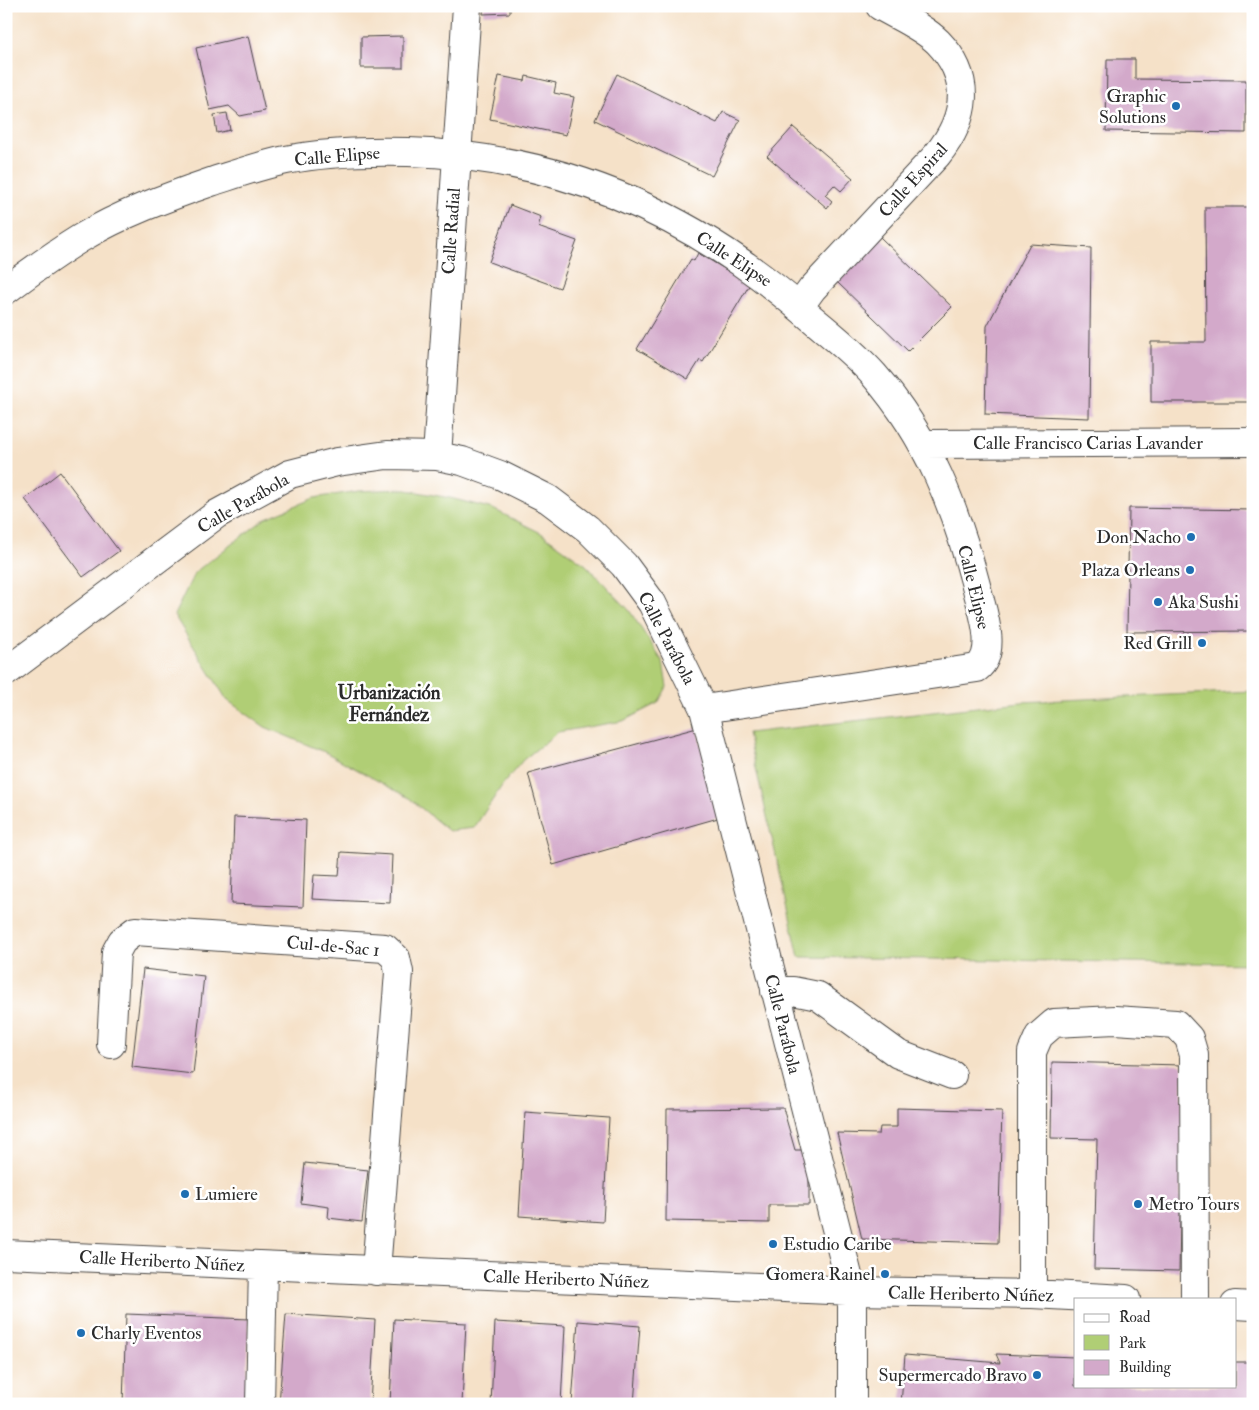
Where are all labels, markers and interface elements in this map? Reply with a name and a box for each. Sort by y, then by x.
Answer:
place label: Graphic Solutions [1099,85,1166,129]
marker: Graphic Solutions [1170,100,1182,112]
street label: Calle Espiral [874,138,953,222]
street label: Calle Elipse [293,141,381,172]
street label: Calle Radial [437,186,466,275]
street label: Calle Elipse [691,226,776,293]
street label: Calle Francisco Carias Lavander [973,432,1203,455]
street label: Calle Parábola [193,468,294,539]
place label: Don Nacho [1096,526,1181,549]
marker: Don Nacho [1185,531,1197,543]
street label: Calle Elipse [952,543,995,632]
place label: Plaza Orleans [1081,559,1180,582]
marker: Plaza Orleans [1184,564,1196,576]
street label: Calle Parábola [632,588,701,689]
place label: Aka Sushi [1167,591,1239,614]
marker: Aka Sushi [1152,596,1164,608]
place label: Red Grill [1123,632,1192,655]
marker: Red Grill [1196,637,1208,649]
district label: Urbanización Fernández [337,681,441,727]
street label: Cul-de-Sac 1 [285,931,381,962]
street label: Calle Parábola [759,972,806,1077]
place label: Lumiere [195,1183,258,1206]
marker: Lumiere [179,1188,191,1200]
place label: Metro Tours [1148,1193,1239,1216]
marker: Metro Tours [1132,1198,1144,1210]
place label: Estudio Caribe [783,1233,892,1256]
marker: Estudio Caribe [767,1238,779,1250]
street label: Calle Heriberto Núñez [78,1246,246,1277]
place label: Gomera Rainel [765,1263,875,1286]
street label: Calle Heriberto Núñez [482,1265,650,1294]
marker: Gomera Rainel [879,1268,891,1280]
street label: Calle Heriberto Núñez [888,1282,1055,1307]
legend [1074,1298,1236,1388]
text: Road [1119,1308,1151,1327]
place label: Charly Eventos [91,1322,201,1345]
marker: Charly Eventos [75,1327,87,1339]
text: Park [1119,1334,1146,1353]
text: Building [1119,1358,1171,1377]
place label: Supermercado Bravo [879,1364,1027,1387]
marker: Supermercado Bravo [1031,1369,1043,1381]

